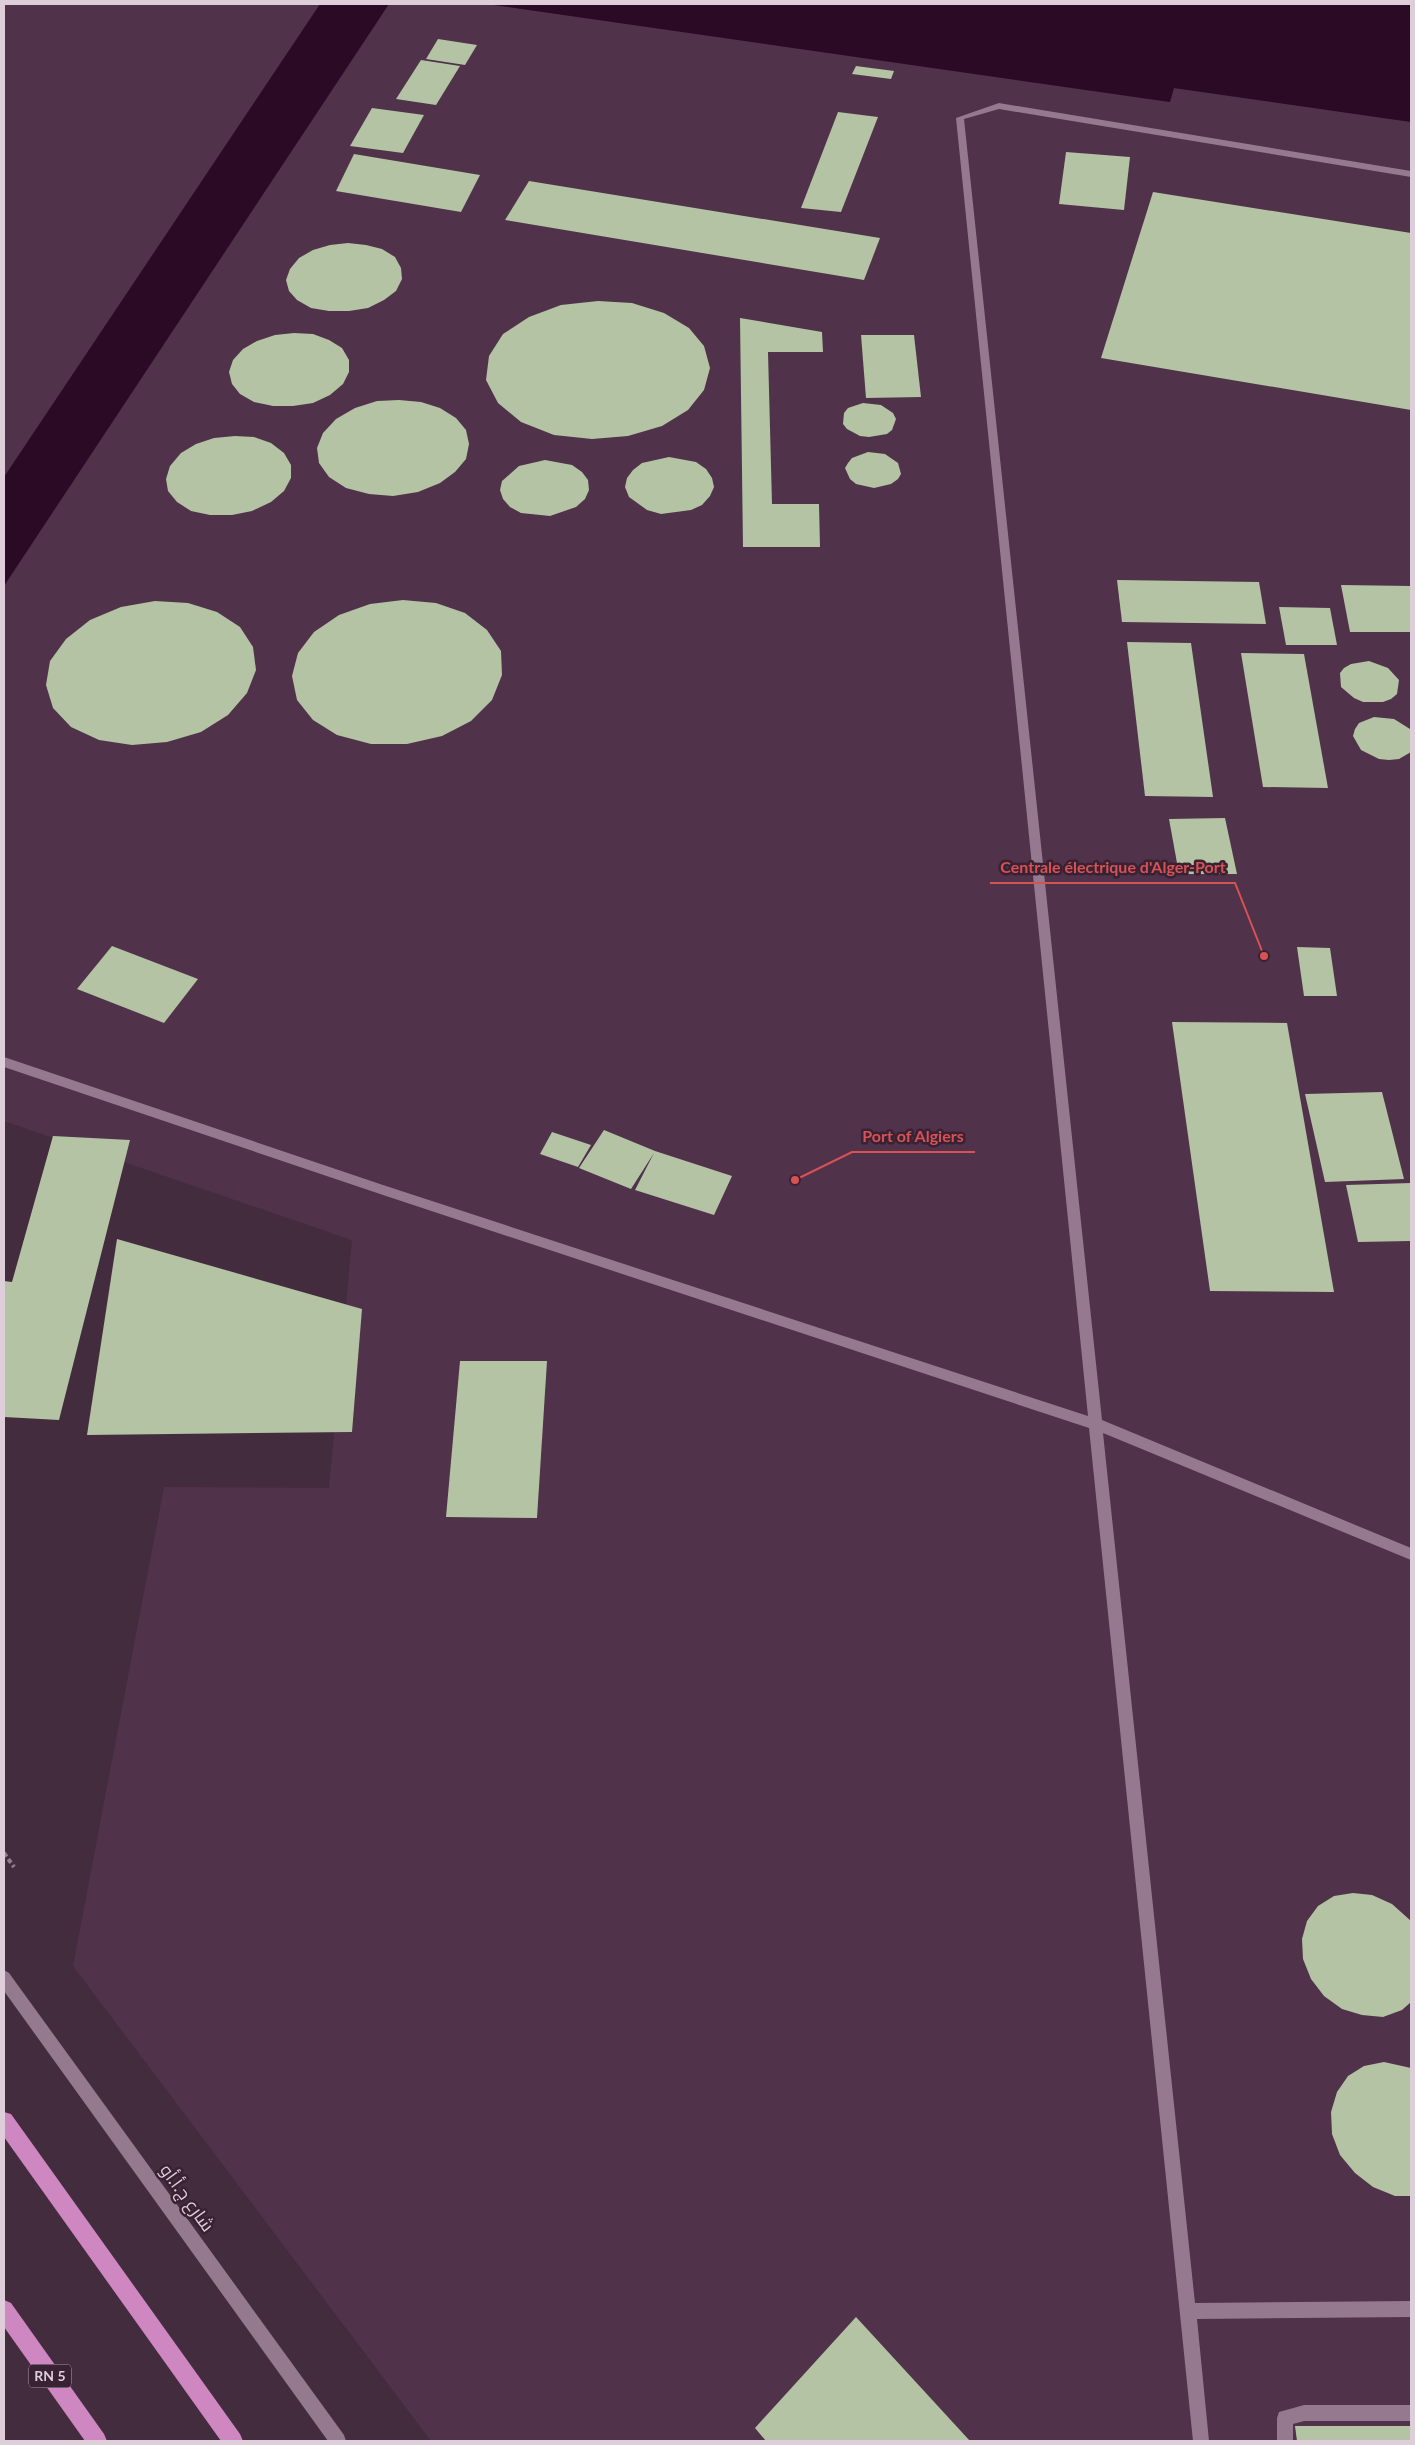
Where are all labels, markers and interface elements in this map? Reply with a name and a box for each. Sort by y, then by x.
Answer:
callout: Centrale électrique d'Alger-Port [990,852,1235,883]
text: Centrale électrique d'Alger-Port [1000,857,1226,876]
callout: Port of Algiers [852,1121,975,1152]
text: Port of Algiers [862,1126,964,1145]
street label: شارع ج.أ.أو [154,2159,220,2237]
road number: RN 5 [29,2364,71,2388]

